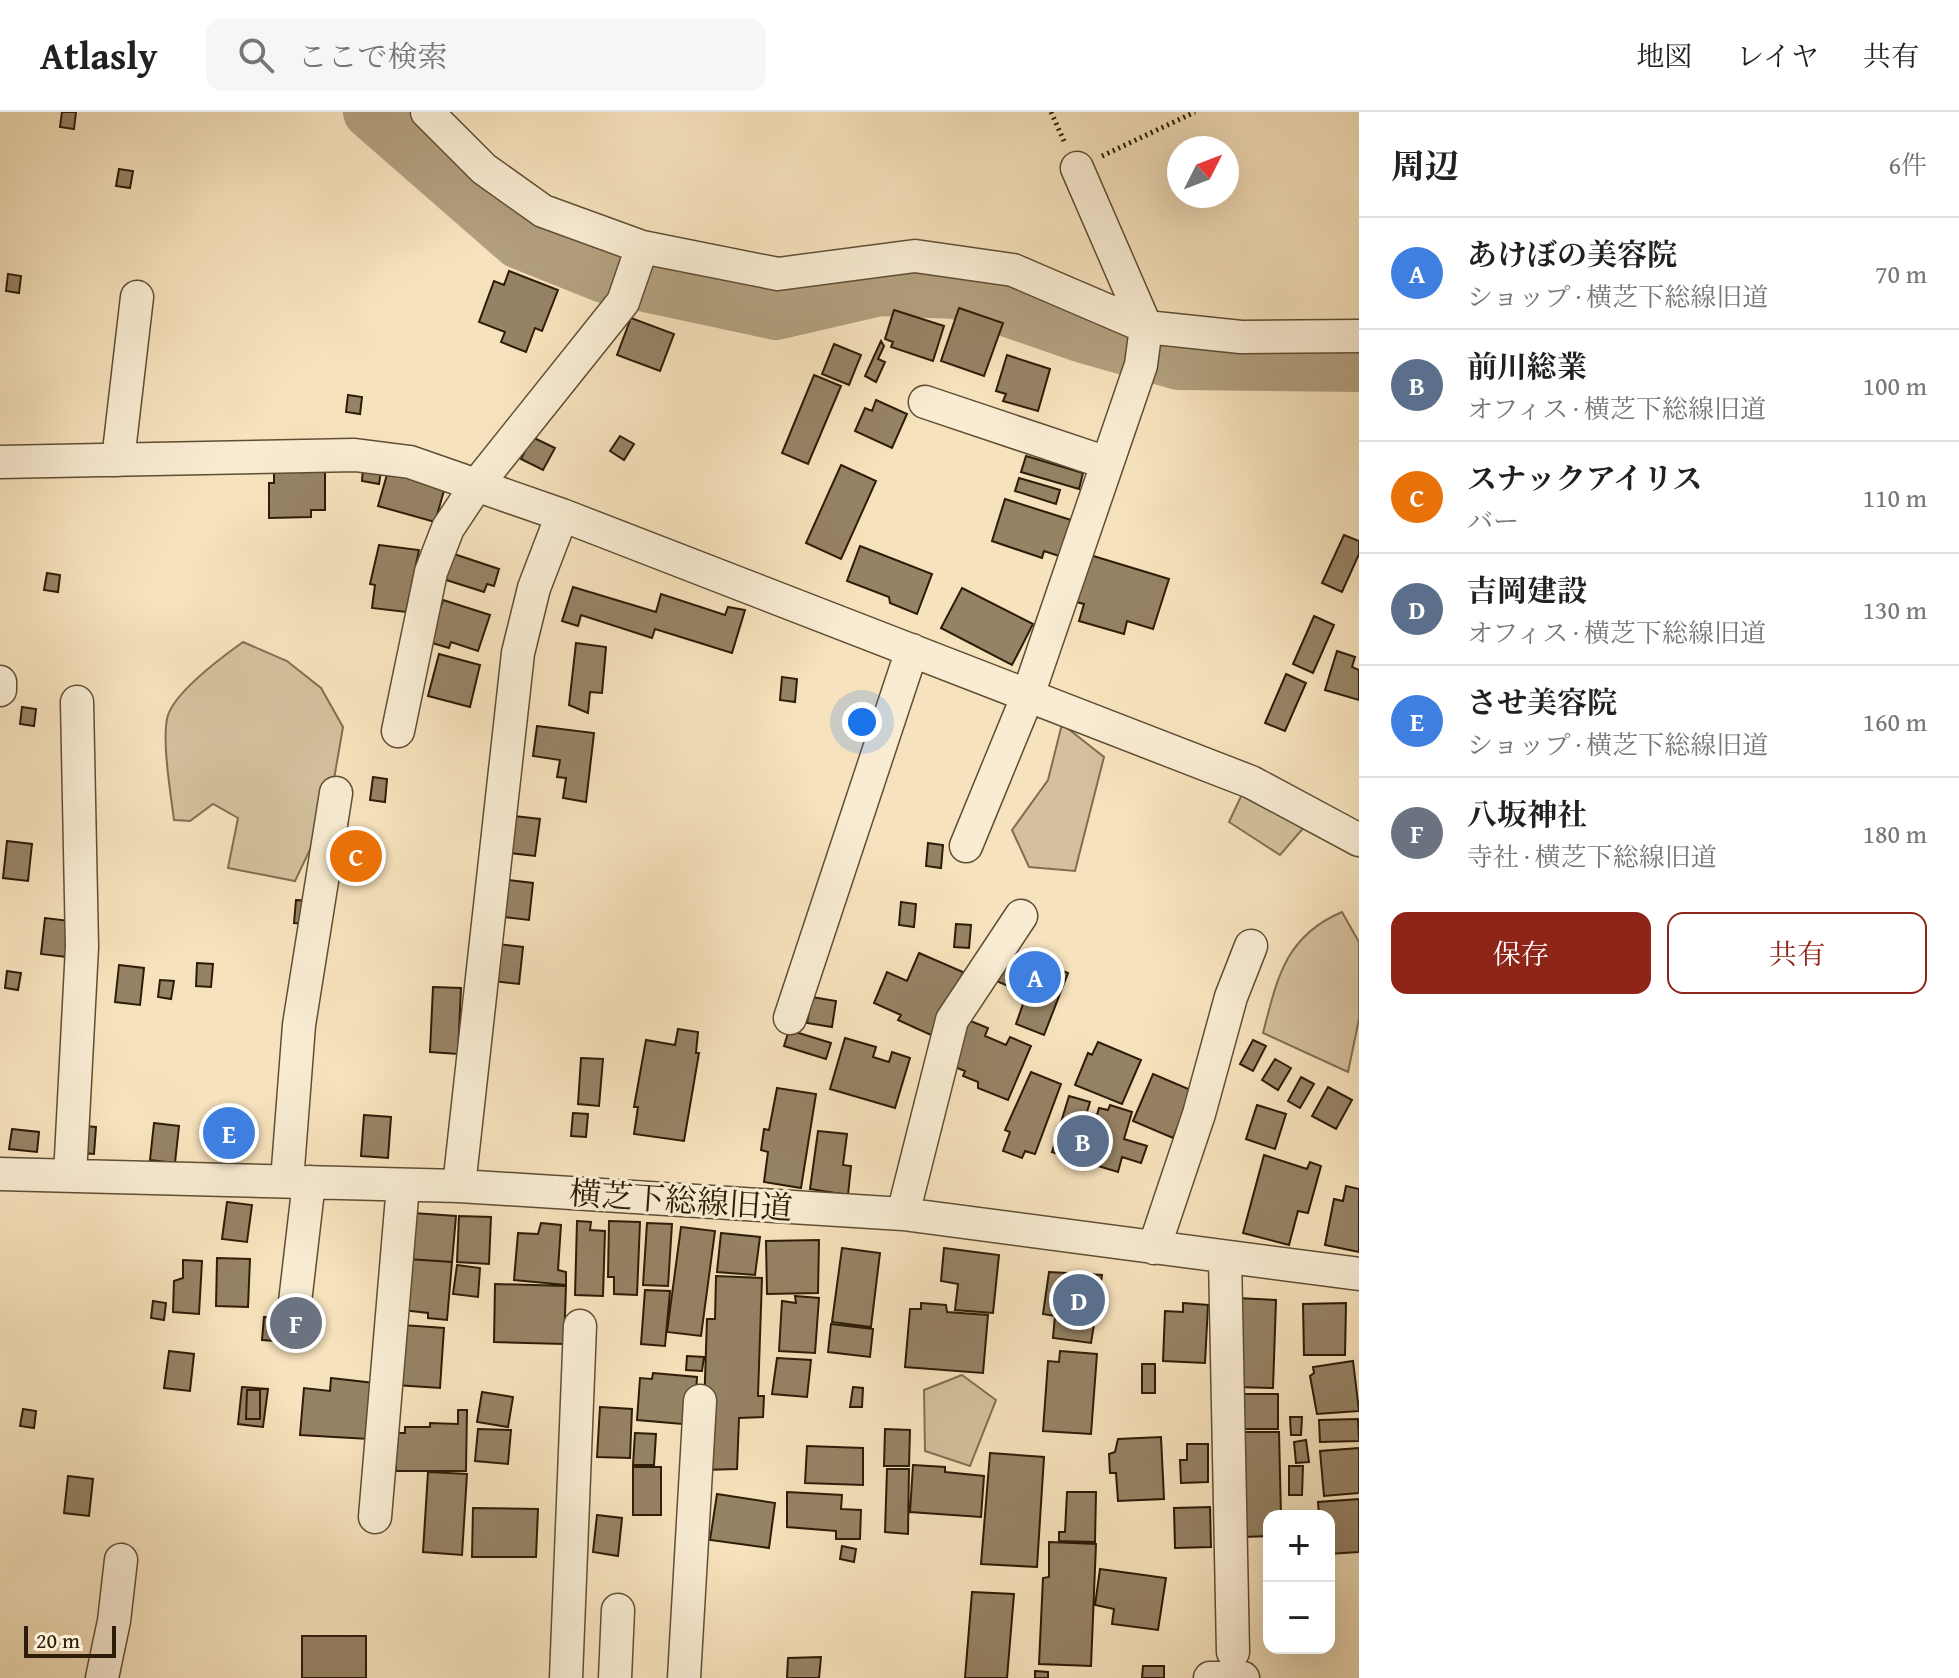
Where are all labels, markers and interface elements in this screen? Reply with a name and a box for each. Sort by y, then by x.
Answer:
search box [206,19,766,91]
text: Atlasly [40,27,158,83]
icon: search [234,33,278,77]
text: ここで検索 [298,34,448,78]
text: 地図 [1636,35,1692,76]
text: レイヤ [1736,35,1819,76]
text: 共有 [1863,35,1919,76]
north arrow [1167,136,1239,208]
text: 周辺 [1391,141,1459,190]
text: 6件 [1888,145,1927,184]
text: あけぼの美容院 [1467,232,1677,276]
text: A [1409,254,1425,293]
text: 70 m [1875,254,1927,293]
text: ショップ · 横芝下総線旧道 [1467,277,1768,316]
text: 前川総業 [1467,344,1587,388]
text: B [1409,366,1425,405]
text: 100 m [1862,366,1927,405]
text: オフィス · 横芝下総線旧道 [1467,389,1766,428]
text: スナックアイリス [1467,456,1703,500]
text: C [1410,478,1424,517]
text: 110 m [1862,478,1927,517]
text: バー [1467,501,1519,540]
text: 吉岡建設 [1467,568,1587,612]
text: D [1409,590,1425,629]
text: 130 m [1862,590,1927,629]
text: オフィス · 横芝下総線旧道 [1467,613,1766,652]
text: させ美容院 [1467,680,1617,724]
your location [842,702,882,742]
text: E [1410,702,1424,741]
text: 160 m [1862,702,1927,741]
text: ショップ · 横芝下総線旧道 [1467,725,1768,764]
text: 八坂神社 [1467,792,1587,836]
text: F [1410,814,1424,853]
text: 180 m [1862,814,1927,853]
pin: C [330,826,382,886]
text: 寺社 · 横芝下総線旧道 [1467,837,1717,876]
button: 保存 [1391,912,1651,994]
button: 共有 [1667,912,1927,994]
pin: A [1009,947,1061,1007]
pin: E [203,1103,255,1163]
pin: B [1057,1111,1109,1171]
street label: 横芝下総線旧道 [568,1169,794,1231]
pin: D [1053,1270,1105,1330]
pin: F [270,1293,322,1353]
map controls [1263,1510,1335,1654]
button: + [1263,1510,1335,1582]
button: − [1263,1582,1335,1654]
scale bar [24,1622,116,1658]
text: 20 m [36,1624,80,1656]

